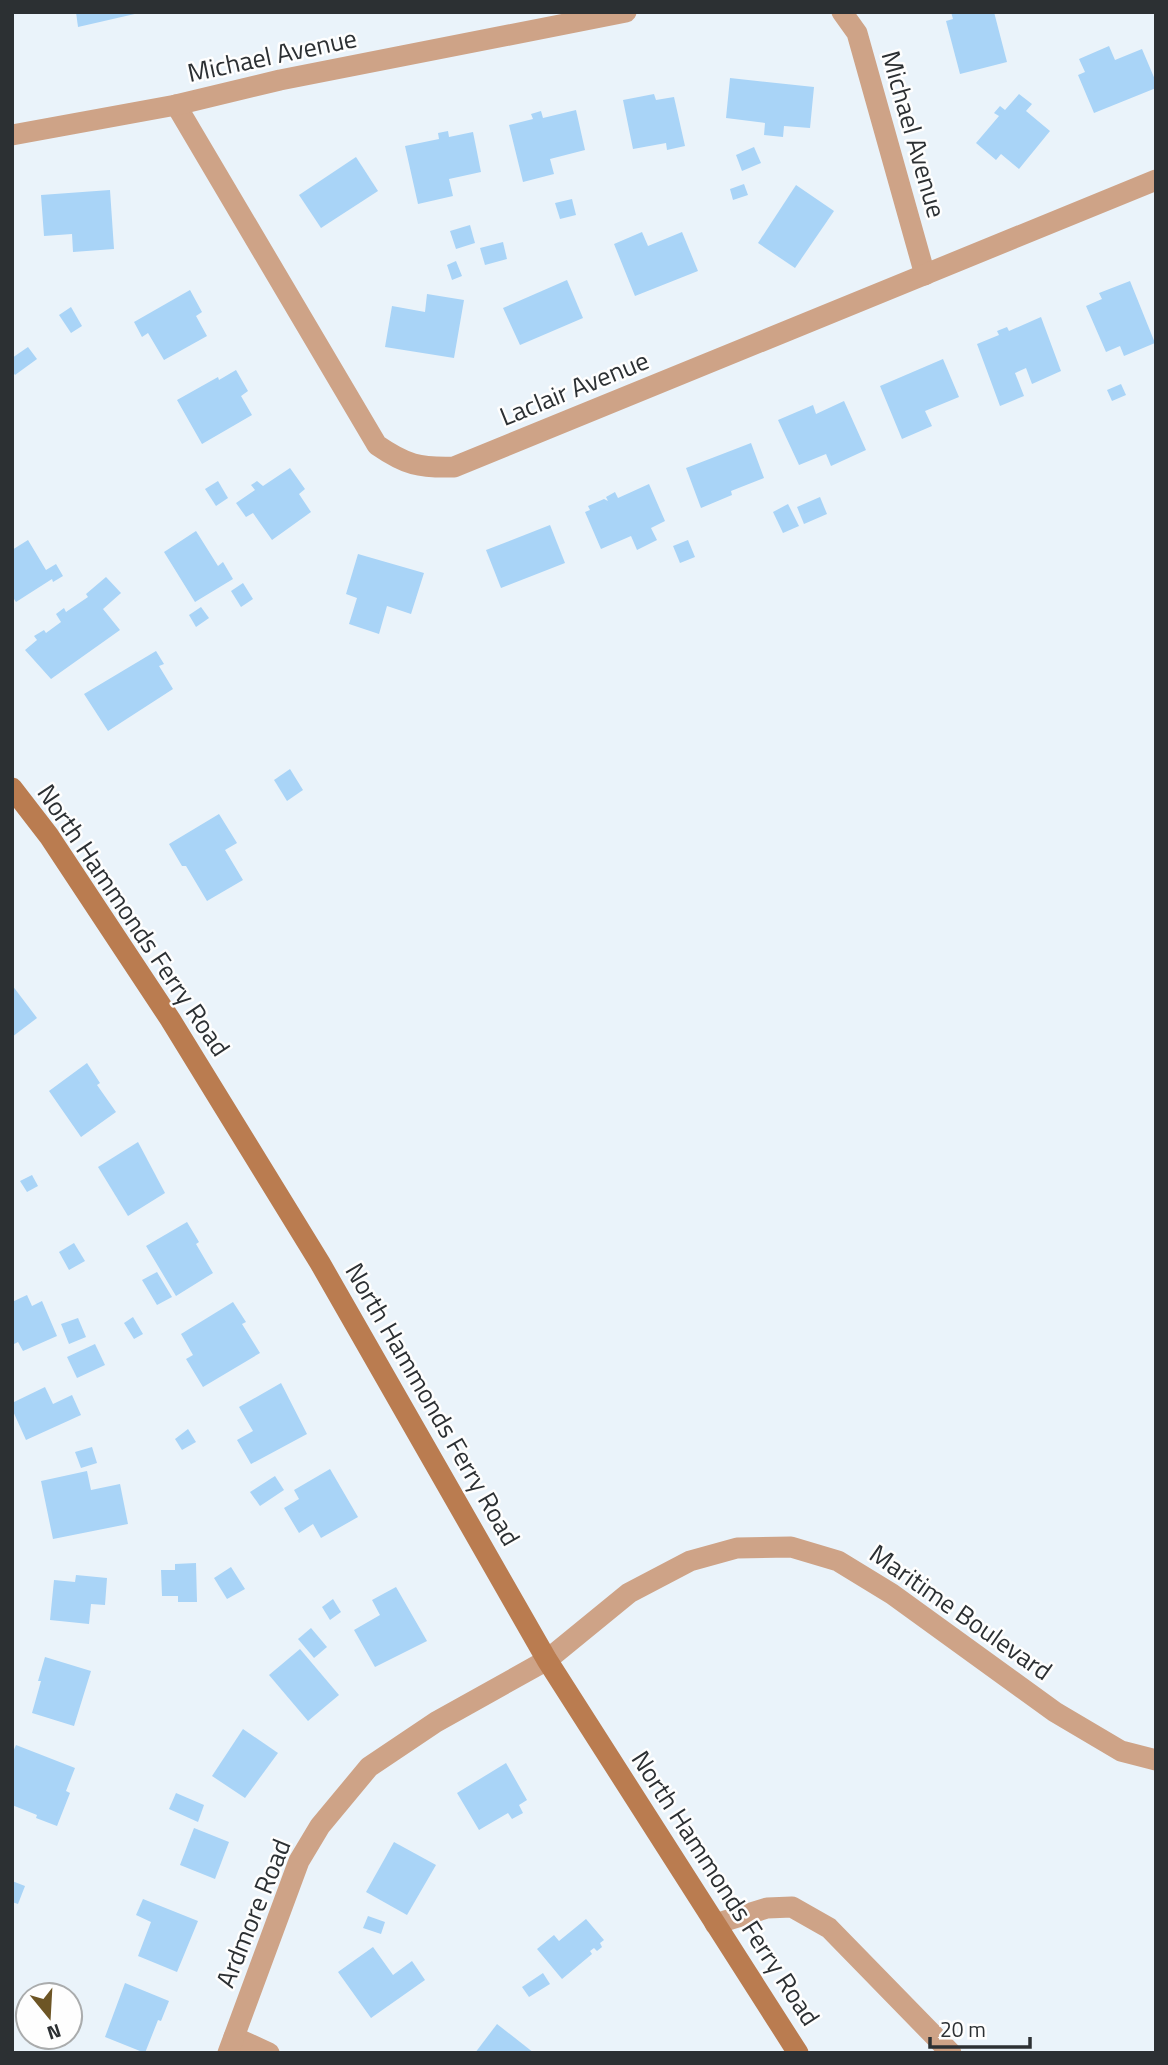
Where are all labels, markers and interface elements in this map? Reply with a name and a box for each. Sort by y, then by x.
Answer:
street label: Michael Avenue [184,18,360,92]
street label: Michael Avenue [872,46,956,222]
street label: Laclair Avenue [494,340,654,436]
street label: North Hammonds Ferry Road [28,776,240,1064]
street label: North Hammonds Ferry Road [336,1255,530,1553]
street label: Maritime Boulevard [862,1534,1060,1690]
street label: North Hammonds Ferry Road [622,1743,830,2033]
street label: Ardmore Road [205,1833,301,1993]
north arrow [14,1981,84,2051]
scale bar [930,2006,1030,2050]
text: 20 m [940,2013,986,2045]
text: N [44,2017,65,2048]

